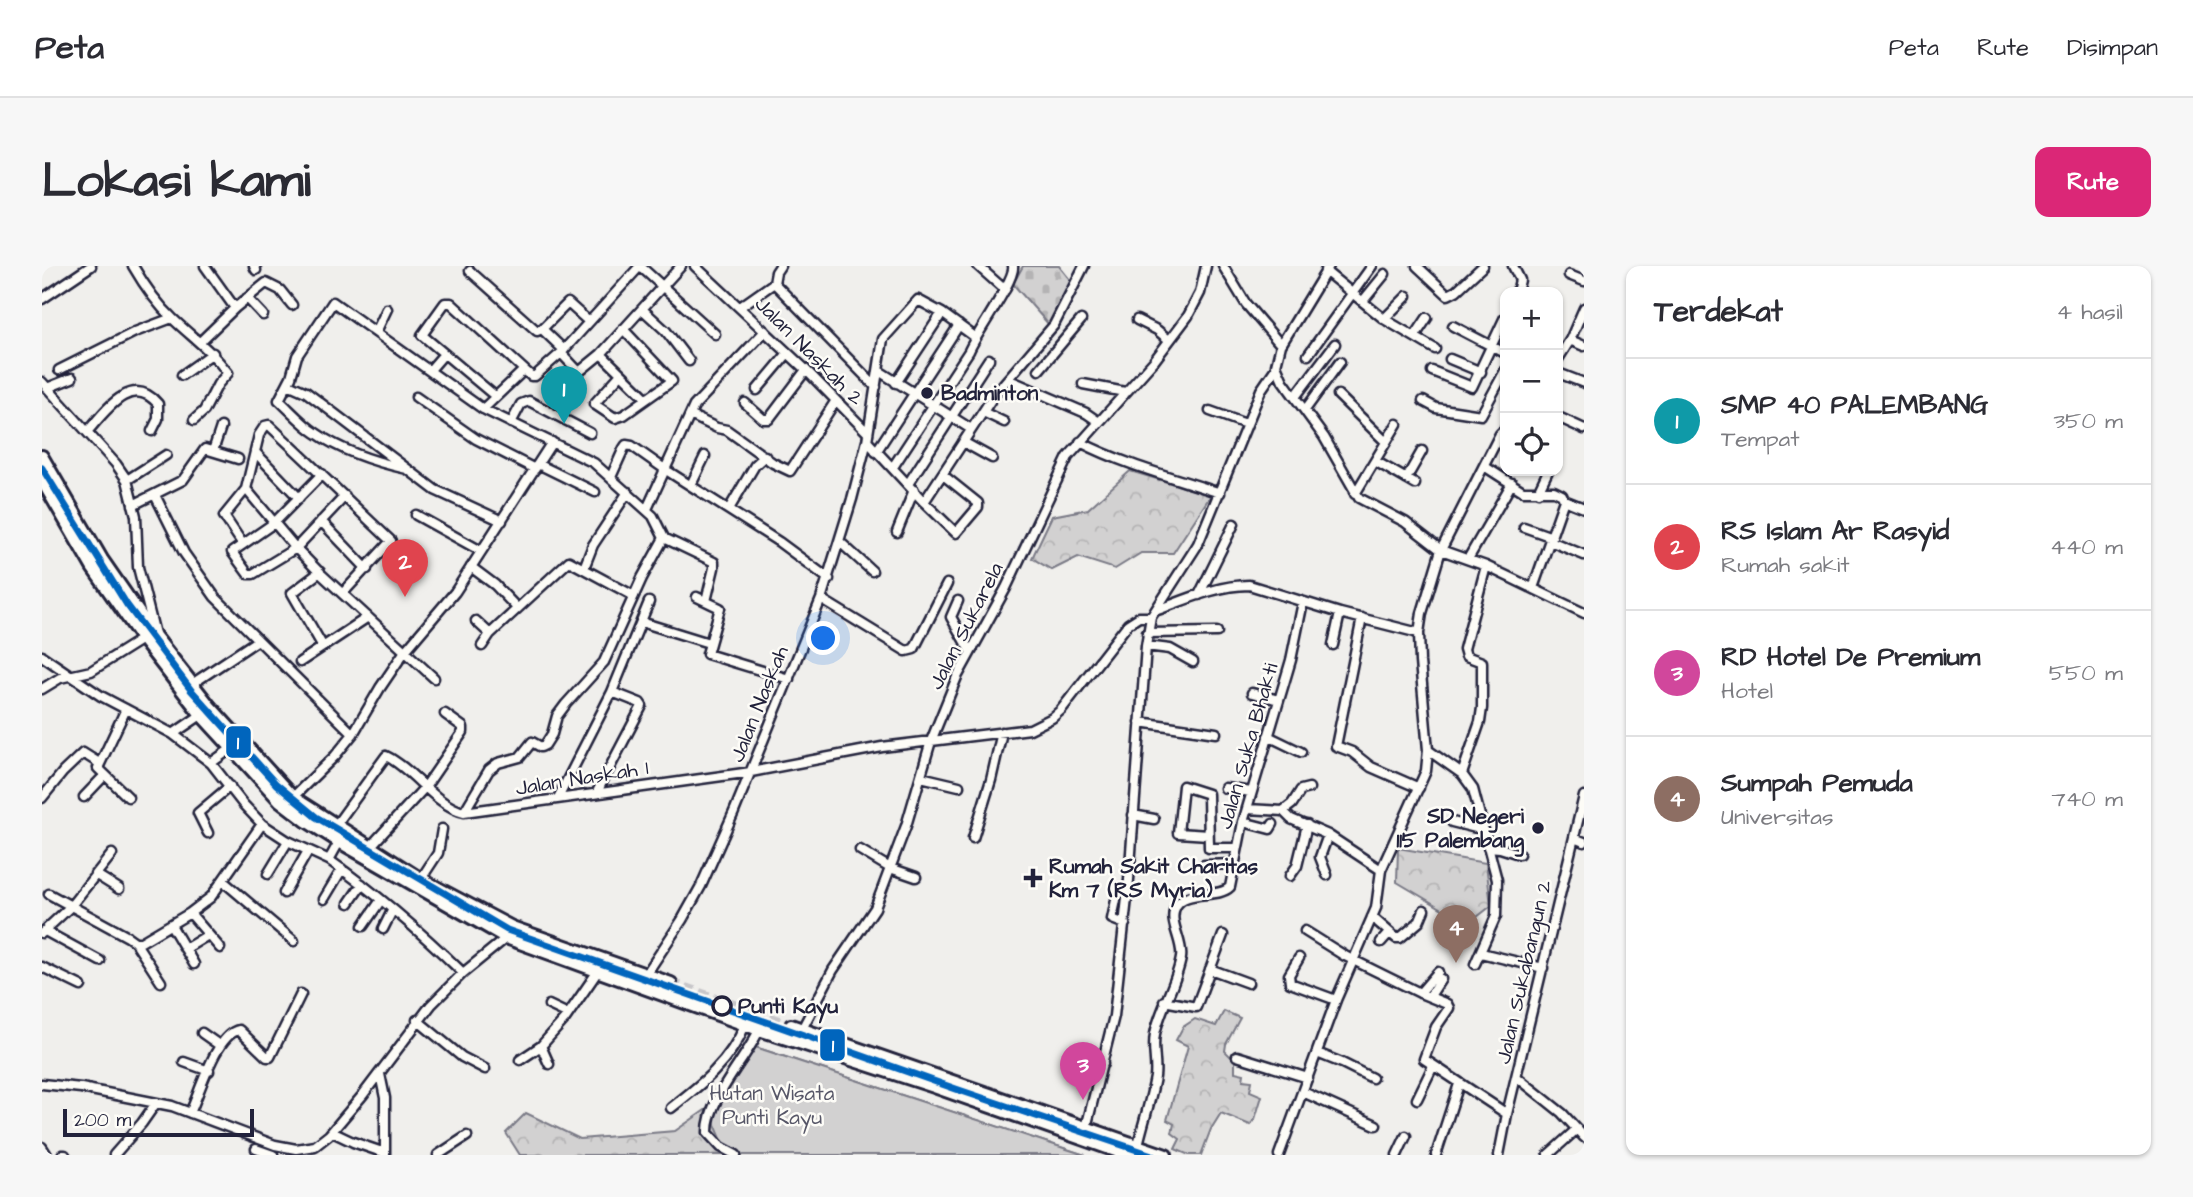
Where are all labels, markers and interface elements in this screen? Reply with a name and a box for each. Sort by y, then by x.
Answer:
text: Peta [35,25,104,71]
text: Peta [1889,31,1939,65]
text: Rute [1977,31,2029,65]
text: Disimpan [2067,31,2158,65]
button: Rute [2035,147,2151,217]
text: Lokasi kami [42,148,311,216]
map controls [1500,287,1563,476]
button: + [1500,287,1563,350]
street label: Jalan Naskah 2 [748,290,870,412]
text: Terdekat [1654,291,1783,333]
text: 4 hasil [2056,296,2123,328]
button: − [1500,350,1563,413]
pin: 1 [541,366,587,424]
place label: Badminton [941,379,1039,408]
marker: Badminton [919,385,935,401]
text: SMP 40 PALEMBANG [1721,387,1988,423]
text: 1 [1676,405,1678,437]
text: 350 m [2053,405,2123,437]
button: locate [1500,413,1563,476]
text: Tempat [1721,423,1799,455]
text: RS Islam Ar Rasyid [1721,513,1949,549]
text: 2 [1670,531,1684,563]
text: 440 m [2050,531,2123,563]
pin: 2 [382,539,428,597]
text: Rumah sakit [1721,549,1849,581]
street label: Jalan Sukarela [921,557,1011,695]
your location [806,621,840,655]
text: RD Hotel De Premium [1721,639,1980,675]
street label: Jalan Naskah [723,641,796,766]
text: 3 [1671,657,1683,689]
text: 550 m [2049,657,2123,689]
street label: Jalan Suka Bhakti [1210,660,1286,832]
text: Hotel [1721,675,1773,707]
line badge: 1 [225,725,252,759]
text: 1 [237,730,240,757]
street label: Jalan Naskah 1 [513,753,651,803]
text: Sumpah Pemuda [1721,765,1913,801]
text: 4 [1669,783,1685,815]
text: 740 m [2052,783,2123,815]
text: Universitas [1721,801,1834,833]
place label: SD Negeri 115 Palembang [1396,802,1525,857]
marker: SD Negeri 115 Palembang [1530,820,1546,836]
place label: Rumah Sakit Charitas Km 7 (RS Myria) [1049,852,1259,908]
marker: Rumah Sakit Charitas Km 7 (RS Myria) [1023,868,1043,888]
street label: Jalan Sukabangun 2 [1489,877,1561,1067]
pin: 4 [1433,905,1479,963]
place label: Punti Kayu [738,992,839,1024]
marker: Punti Kayu [712,996,732,1016]
line badge: 1 [819,1028,846,1062]
text: 1 [832,1033,835,1060]
pin: 3 [1060,1042,1106,1100]
park label: Hutan Wisata Punti Kayu [710,1079,835,1134]
scale bar [63,1106,254,1138]
text: 200 m [74,1107,131,1134]

